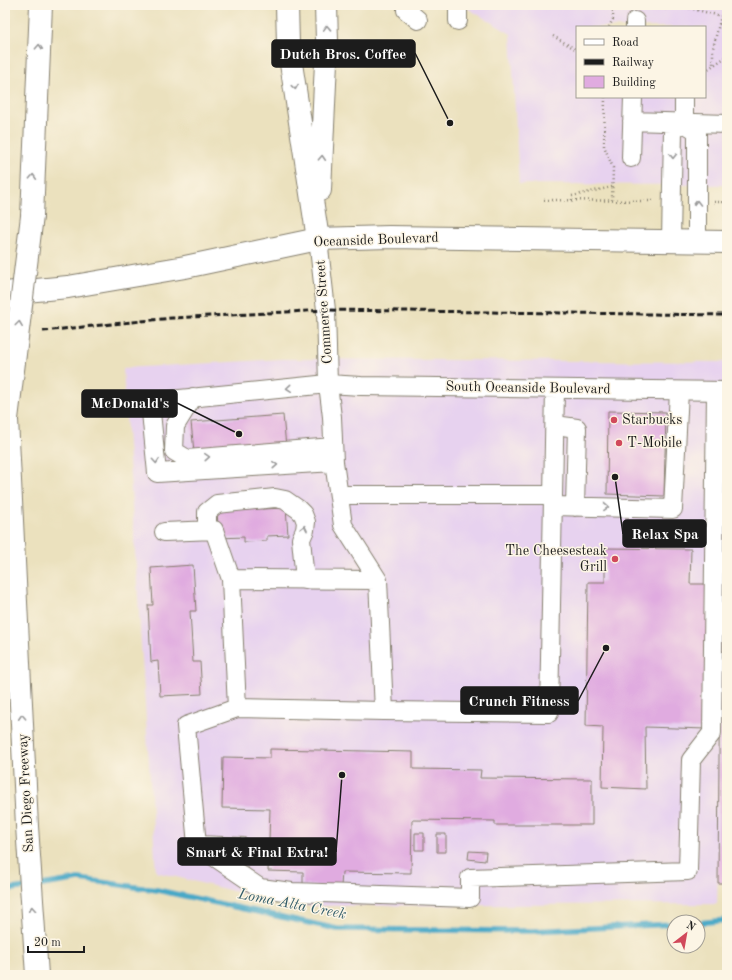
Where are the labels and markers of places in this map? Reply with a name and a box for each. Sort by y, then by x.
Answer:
callout: Dutch Bros. Coffee [272,40,415,67]
callout: McDonald's [82,390,177,417]
place label: Starbucks [622,413,682,427]
marker: Starbucks [609,415,619,425]
place label: T-Mobile [627,436,682,450]
marker: T-Mobile [614,438,624,448]
callout: Relax Spa [623,520,706,547]
place label: The Cheesesteak Grill [505,544,607,574]
marker: The Cheesesteak Grill [610,554,620,564]
callout: Crunch Fitness [461,687,578,714]
callout: Smart & Final Extra! [178,838,336,865]

